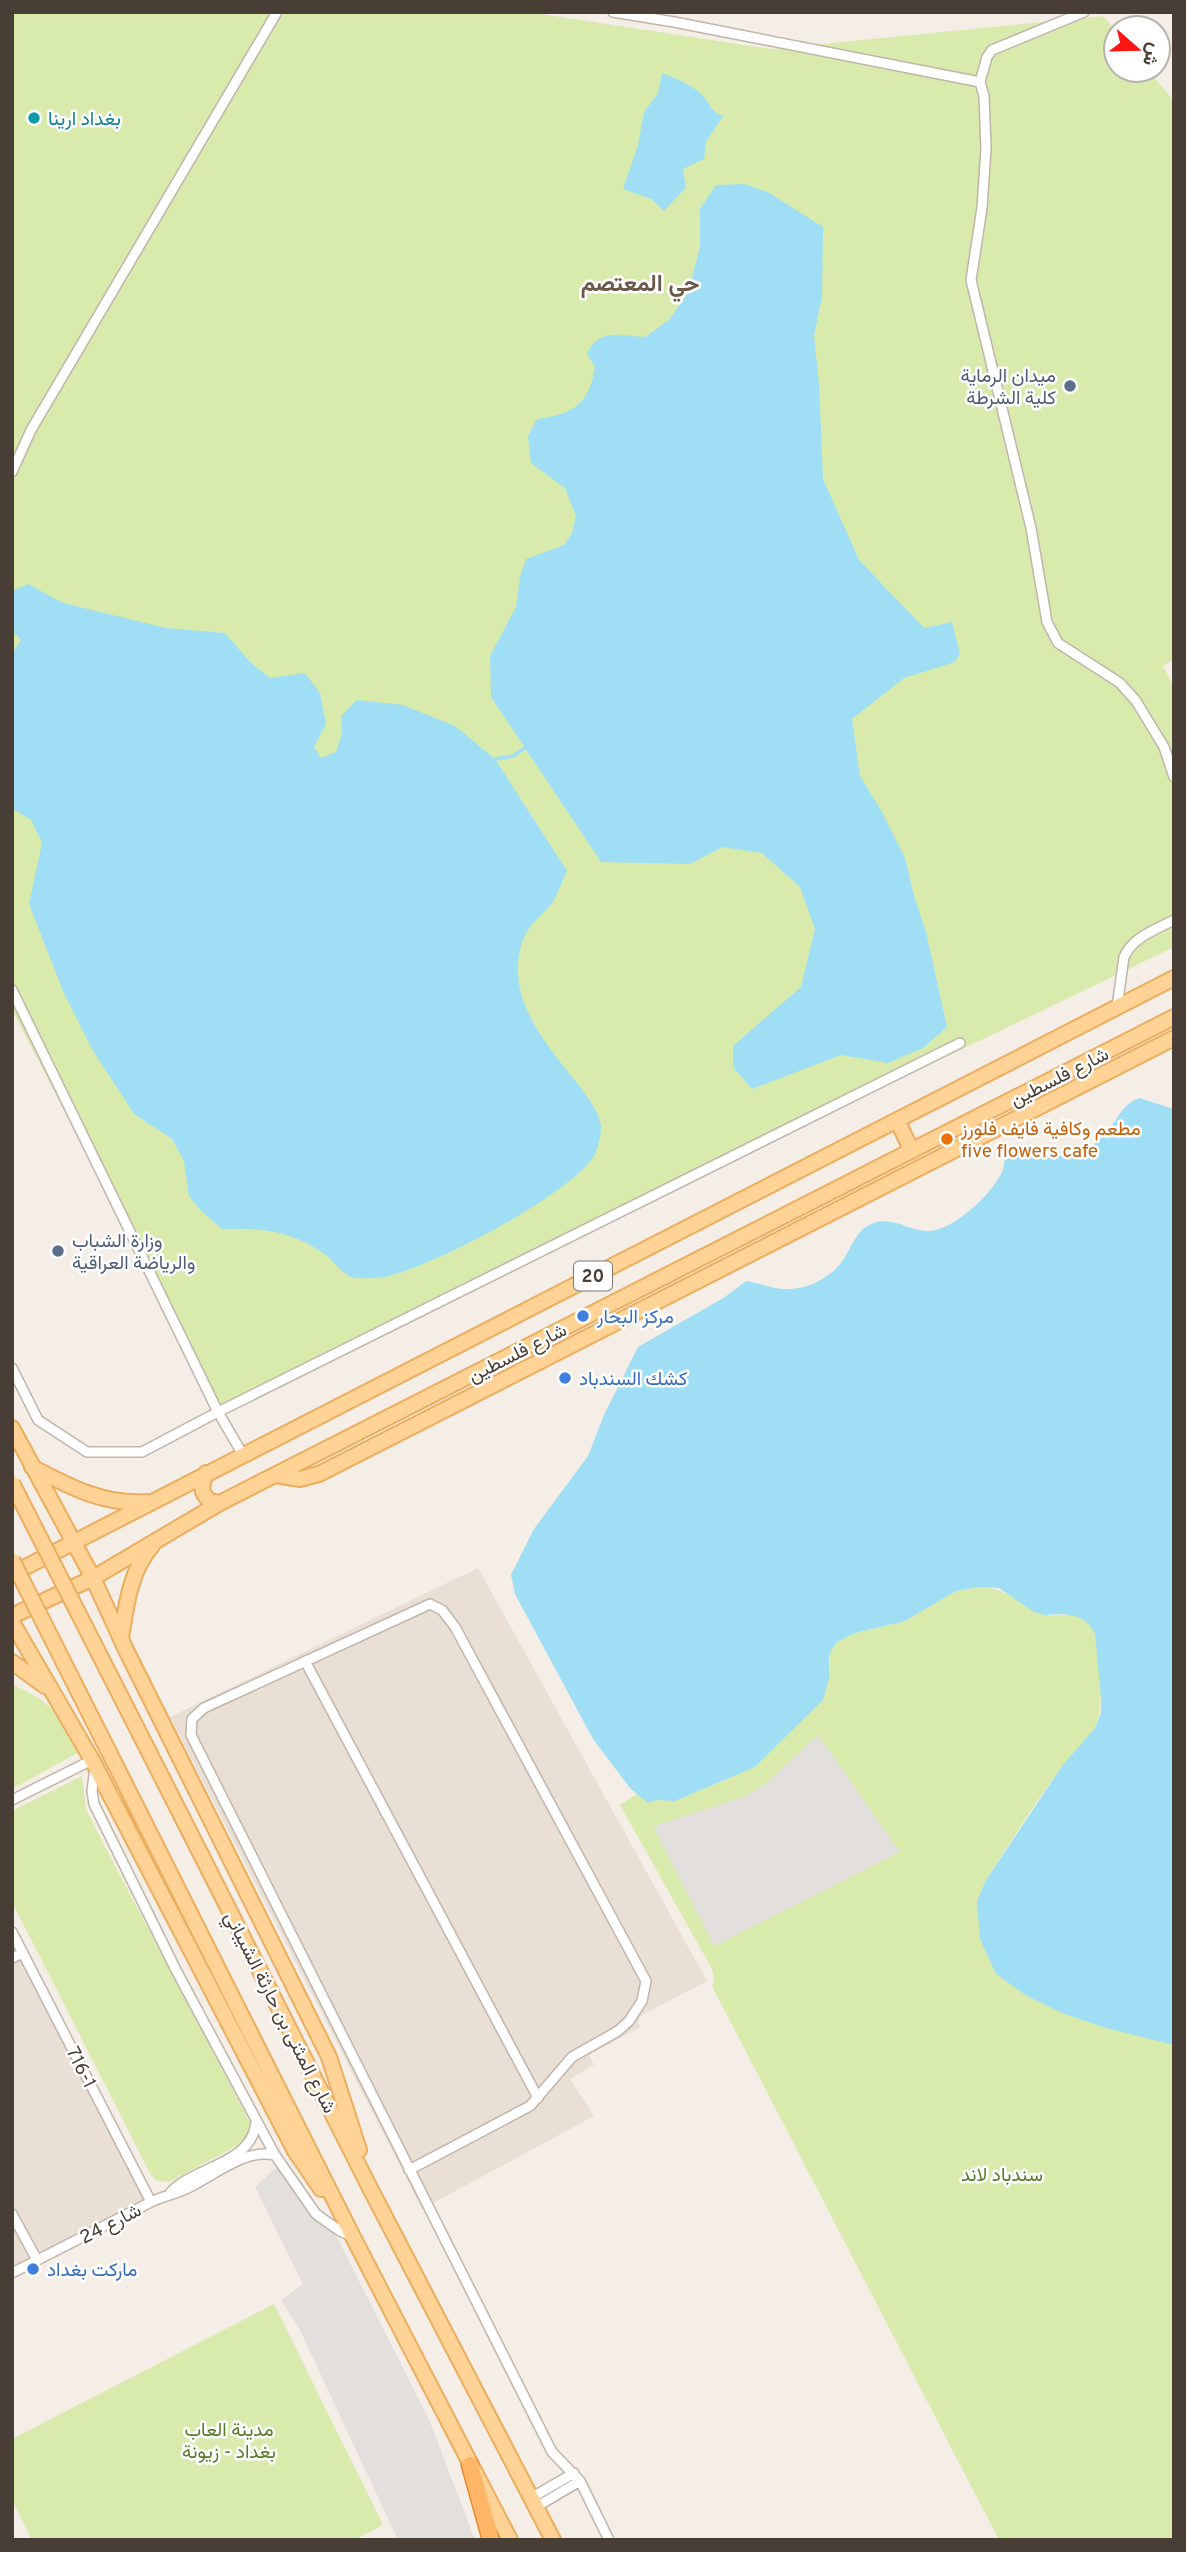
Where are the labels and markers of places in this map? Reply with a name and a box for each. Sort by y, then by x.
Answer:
place label: بغداد ارينا [48,108,121,132]
marker: بغداد ارينا [26,110,42,126]
place label: ميدان الرماية كلية الشرطة [961,365,1056,411]
marker: ميدان الرماية كلية الشرطة [1062,378,1078,394]
place label: مطعم وكافية فايف فلورز five flowers cafe [960,1118,1141,1164]
marker: مطعم وكافية فايف فلورز five flowers cafe [939,1131,955,1147]
place label: وزارة الشباب والرياضة العراقية [72,1230,195,1276]
marker: وزارة الشباب والرياضة العراقية [50,1243,66,1259]
place label: مركز البحار [596,1306,674,1330]
marker: مركز البحار [575,1308,591,1324]
place label: كشك السندباد [579,1368,687,1392]
marker: كشك السندباد [557,1370,573,1386]
place label: ماركت بغداد [47,2259,137,2283]
marker: ماركت بغداد [25,2261,41,2277]

